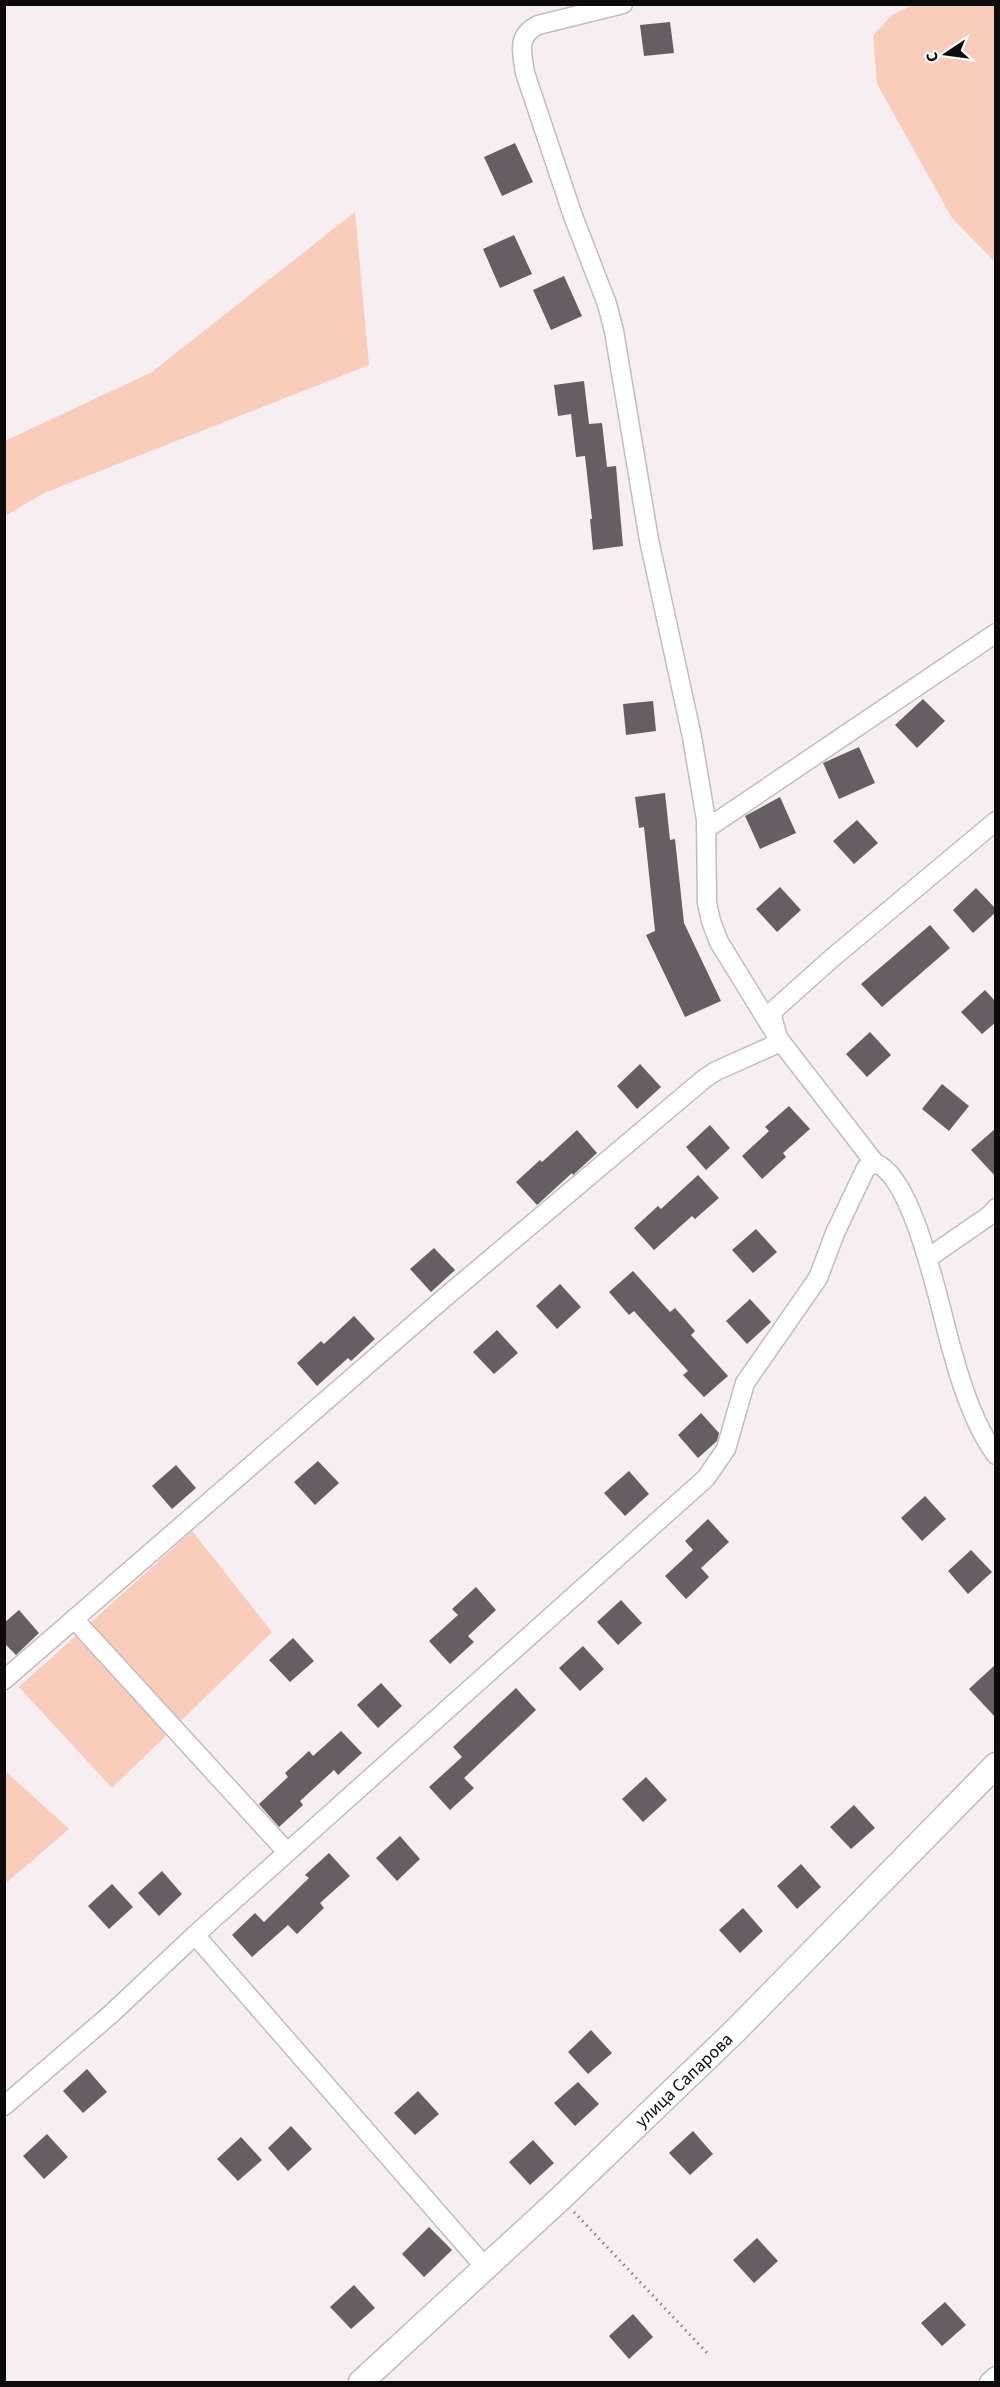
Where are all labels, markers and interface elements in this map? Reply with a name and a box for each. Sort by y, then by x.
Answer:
north arrow [916,24,976,84]
text: С [921,50,944,64]
street label: улица Сапарова [630,2027,739,2134]

